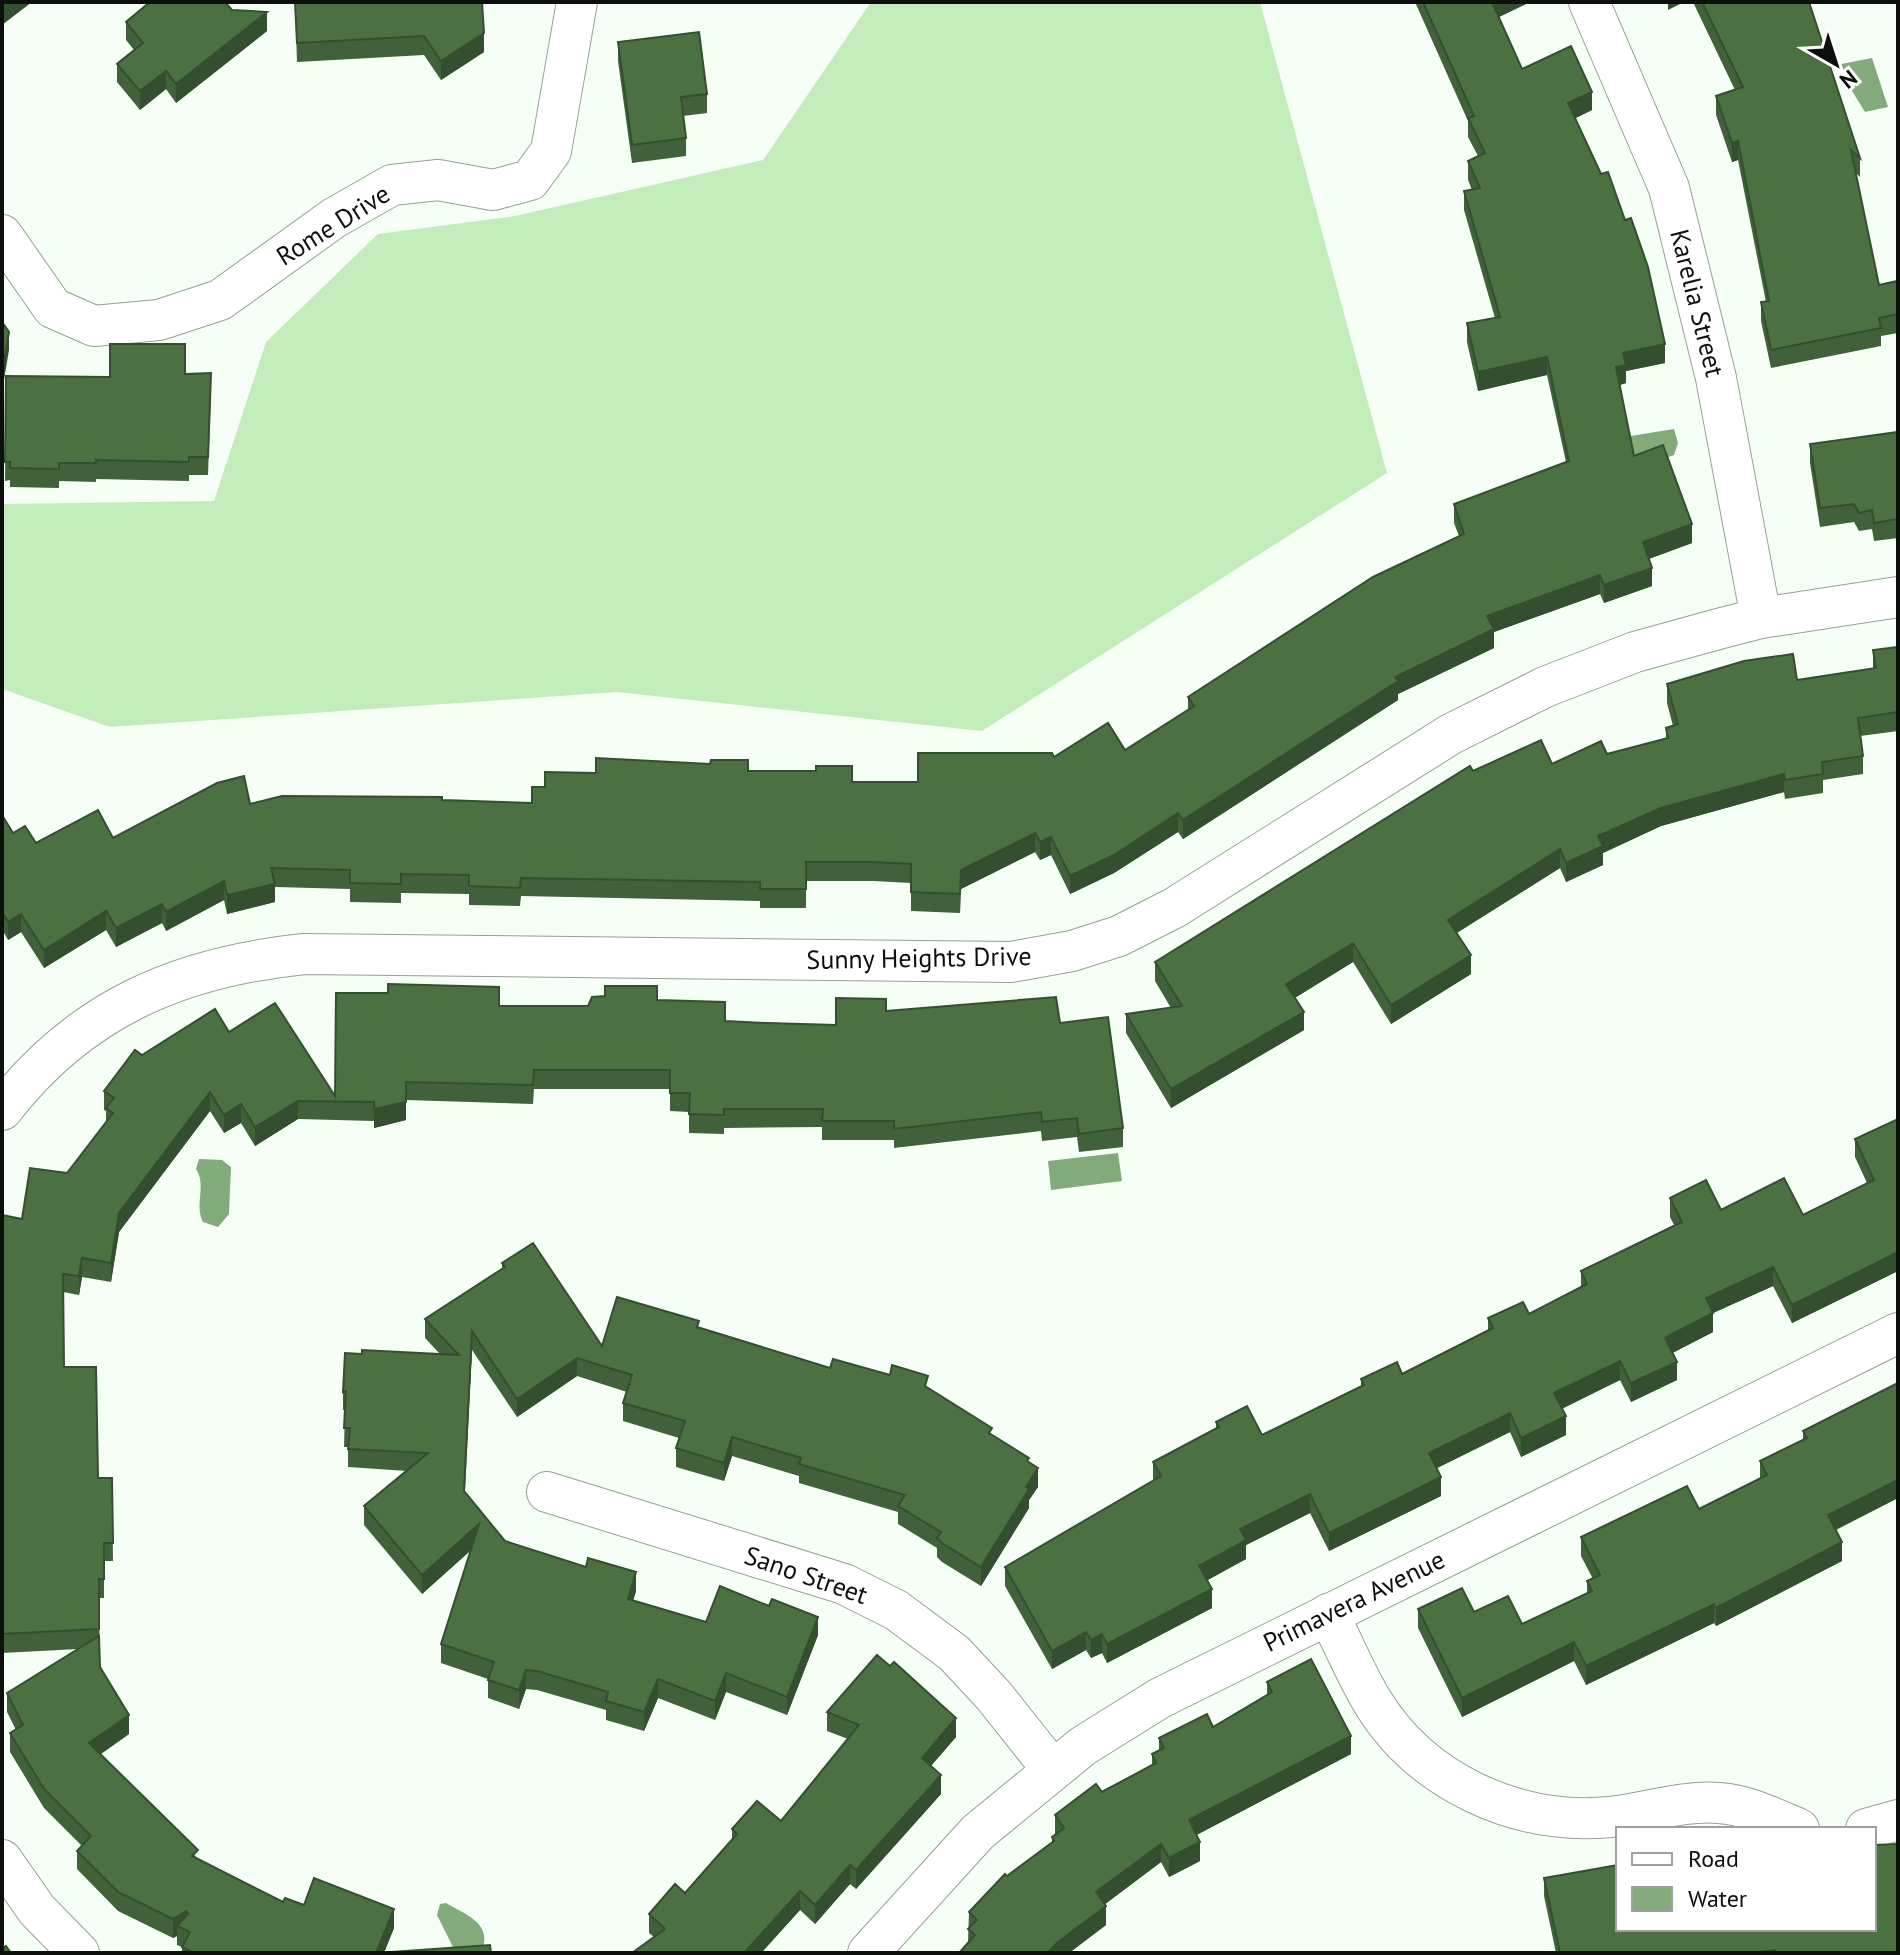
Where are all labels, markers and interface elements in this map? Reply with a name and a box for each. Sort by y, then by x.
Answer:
north arrow [1796,24,1876,104]
text: N [1834,64,1863,95]
street label: Rome Drive [270,177,396,272]
street label: Karelia Street [1663,226,1732,380]
street label: Sunny Heights Drive [806,939,1032,976]
street label: Sano Street [740,1538,872,1611]
street label: Primavera Avenue [1258,1542,1450,1659]
legend [1616,1827,1876,1931]
text: Road [1688,1843,1739,1874]
text: Water [1688,1883,1747,1914]

